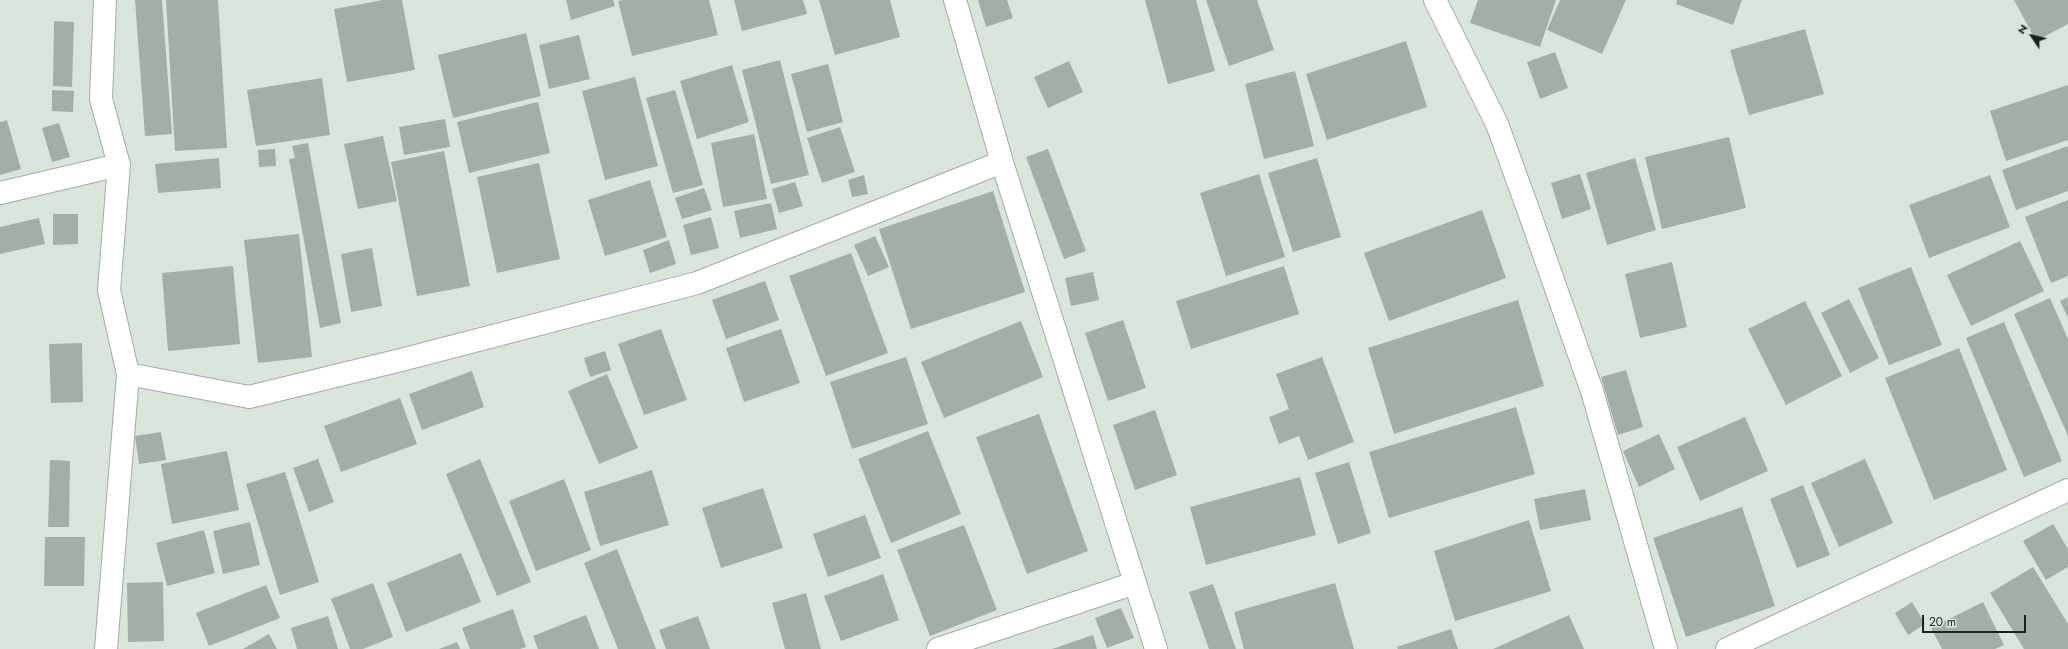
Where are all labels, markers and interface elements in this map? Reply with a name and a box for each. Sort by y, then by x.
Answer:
north arrow [2012,16,2052,56]
text: N [2013,21,2031,37]
scale bar [1924,607,2028,633]
text: 20 m [1929,613,1956,631]

